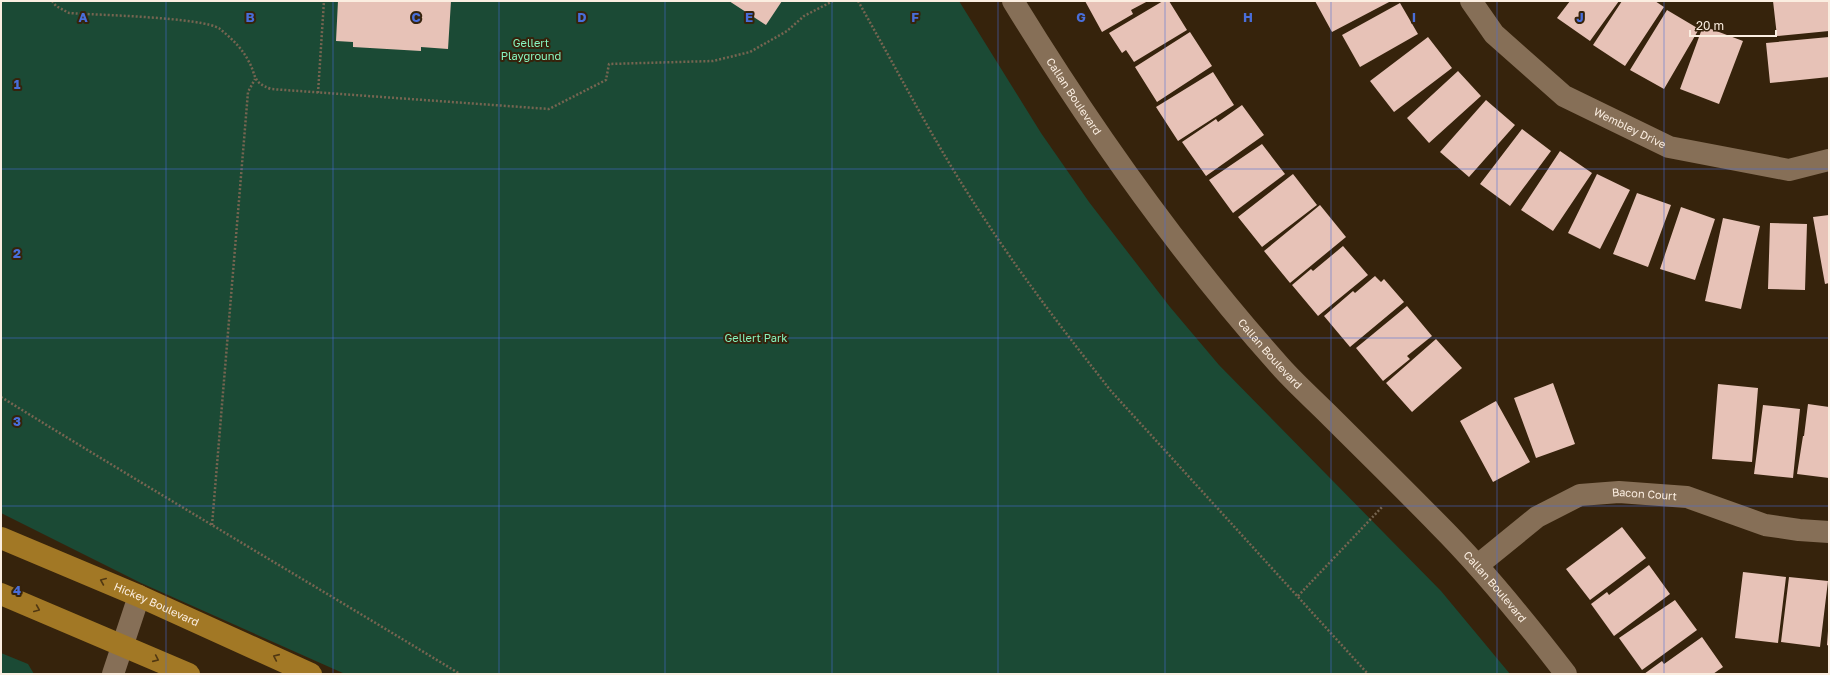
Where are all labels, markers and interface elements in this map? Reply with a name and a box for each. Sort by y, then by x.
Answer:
text: A [78,9,88,25]
text: B [245,9,255,25]
text: C [411,9,421,25]
text: D [577,9,587,25]
text: E [745,9,753,25]
text: F [911,9,919,25]
text: G [1076,9,1086,25]
text: H [1243,9,1253,25]
text: I [1412,9,1416,25]
text: J [1576,9,1584,25]
scale bar [1690,12,1776,38]
text: 20 m [1696,18,1724,33]
park label: Gellert Playground [501,36,561,62]
street label: Callan Boulevard [1044,55,1105,137]
text: 1 [14,76,21,92]
street label: Wembley Drive [1592,104,1668,151]
text: 2 [13,245,21,261]
street label: Callan Boulevard [1236,316,1305,391]
park label: Gellert Park [725,331,787,344]
text: 3 [13,413,21,429]
street label: Bacon Court [1611,485,1678,502]
street label: Callan Boulevard [1461,548,1530,625]
one-way arrow [99,578,107,586]
street label: Hickey Boulevard [112,579,201,628]
text: 4 [13,582,21,598]
one-way arrow [33,604,40,612]
one-way arrow [272,654,280,662]
one-way arrow [152,655,159,663]

